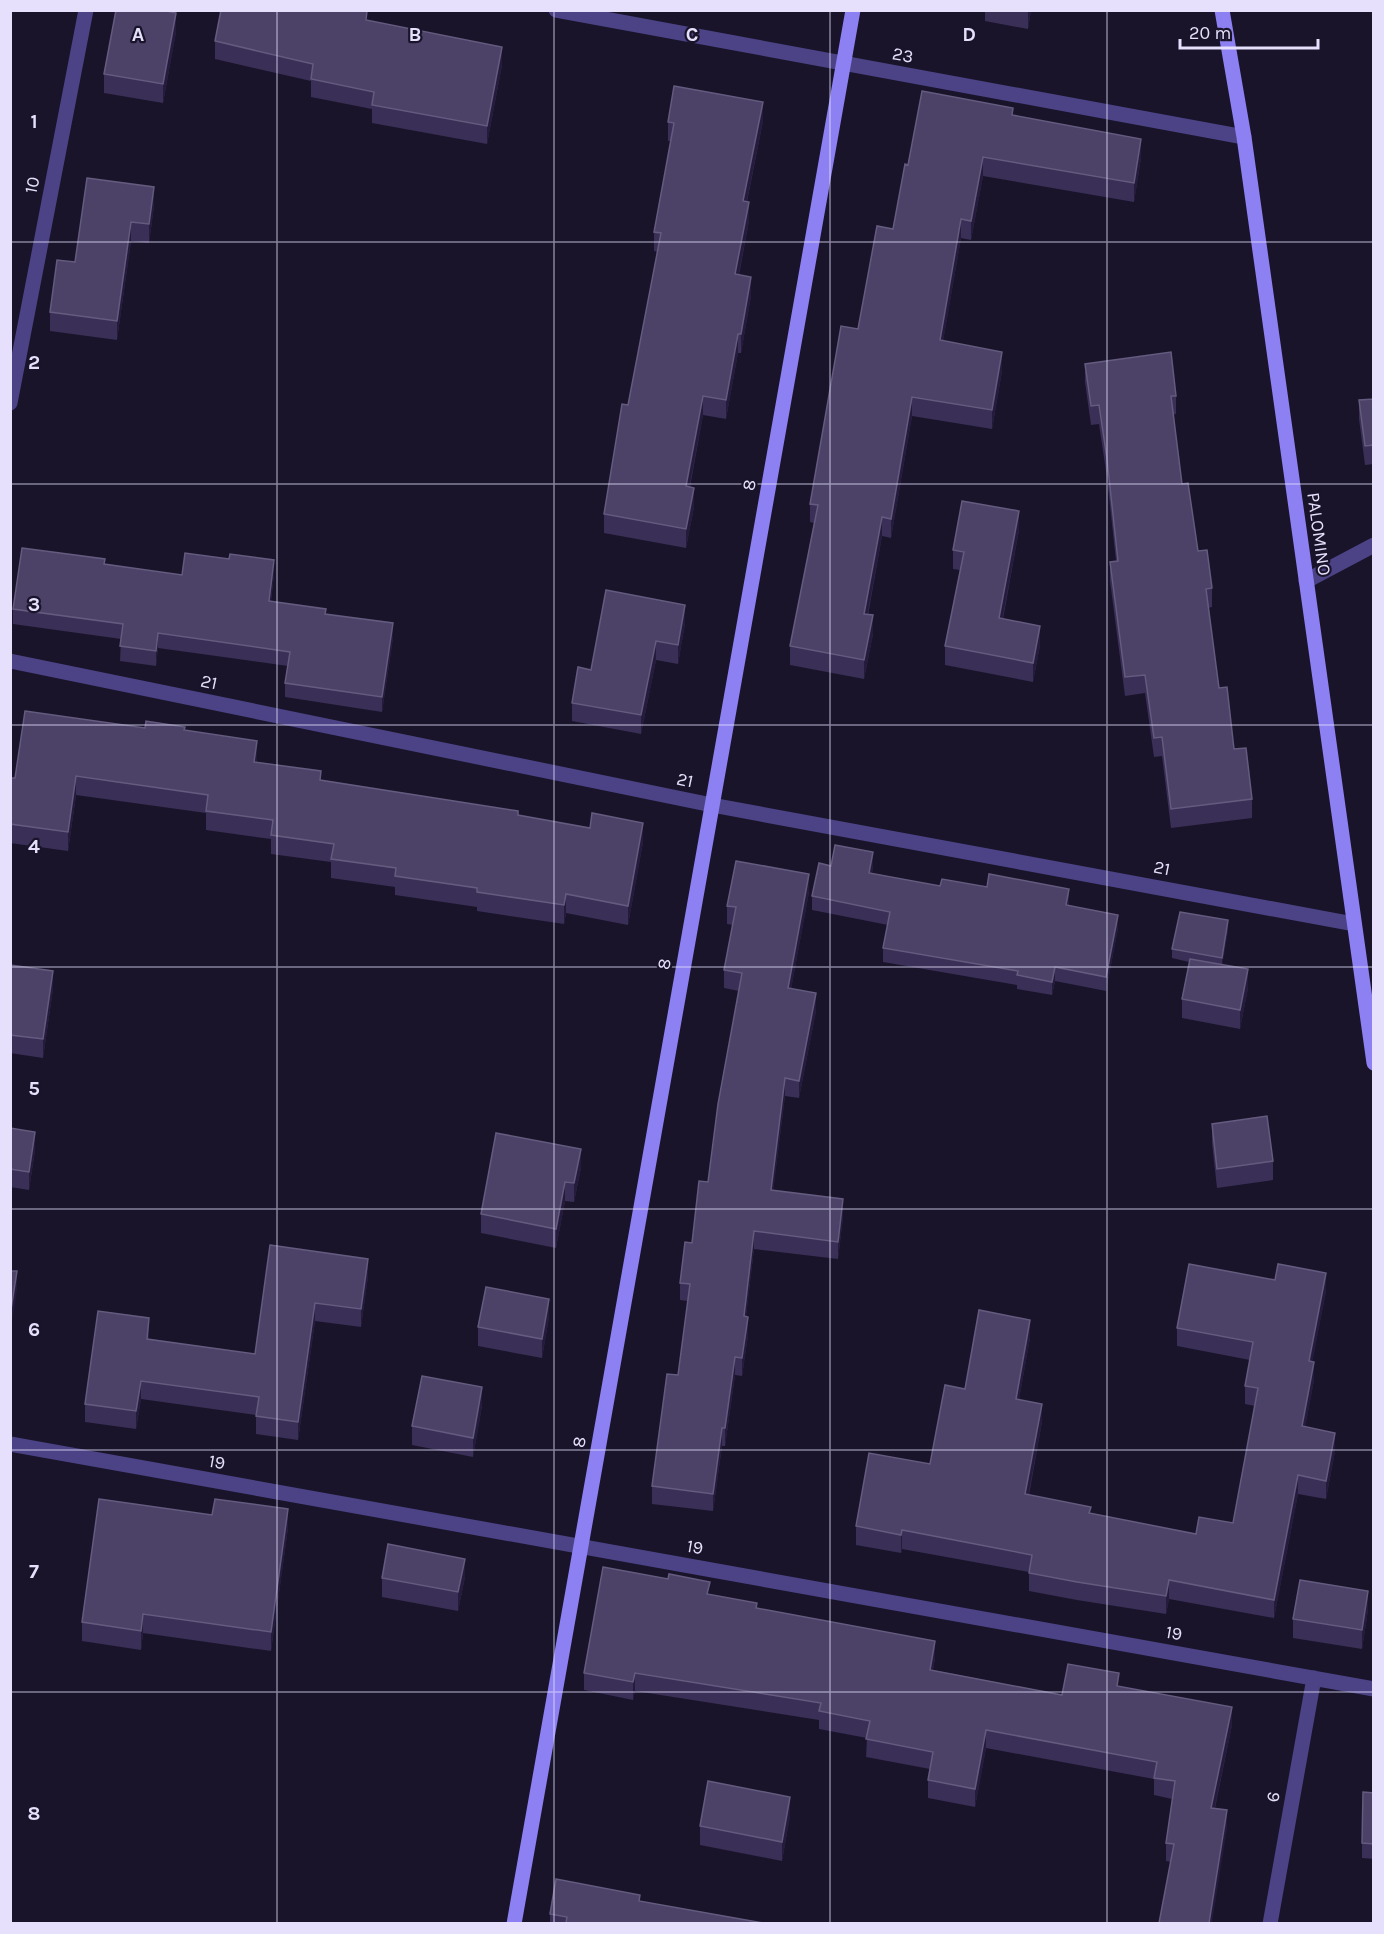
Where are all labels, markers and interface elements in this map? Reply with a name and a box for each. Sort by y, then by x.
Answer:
scale bar [1180,12,1318,50]
text: 20 m [1189,22,1231,44]
text: A [132,23,145,46]
text: B [409,23,421,46]
text: C [686,23,698,46]
text: D [962,23,976,46]
street label: 23 [891,42,915,68]
text: 1 [30,110,38,133]
street label: 10 [20,175,44,195]
text: 2 [28,351,40,374]
street label: 8 [737,478,761,492]
street label: PALOMINO [1302,491,1336,577]
text: 3 [28,593,40,616]
street label: 21 [199,670,219,694]
street label: 21 [675,768,695,792]
text: 4 [28,835,40,858]
street label: 21 [1152,856,1172,880]
street label: 8 [652,957,676,971]
text: 5 [28,1077,40,1100]
text: 6 [28,1318,40,1341]
street label: 8 [567,1435,591,1449]
street label: 19 [207,1450,227,1474]
street label: 19 [685,1535,705,1559]
text: 7 [29,1560,39,1583]
street label: 19 [1164,1621,1184,1645]
street label: 6 [1261,1790,1285,1804]
text: 8 [28,1802,40,1825]

